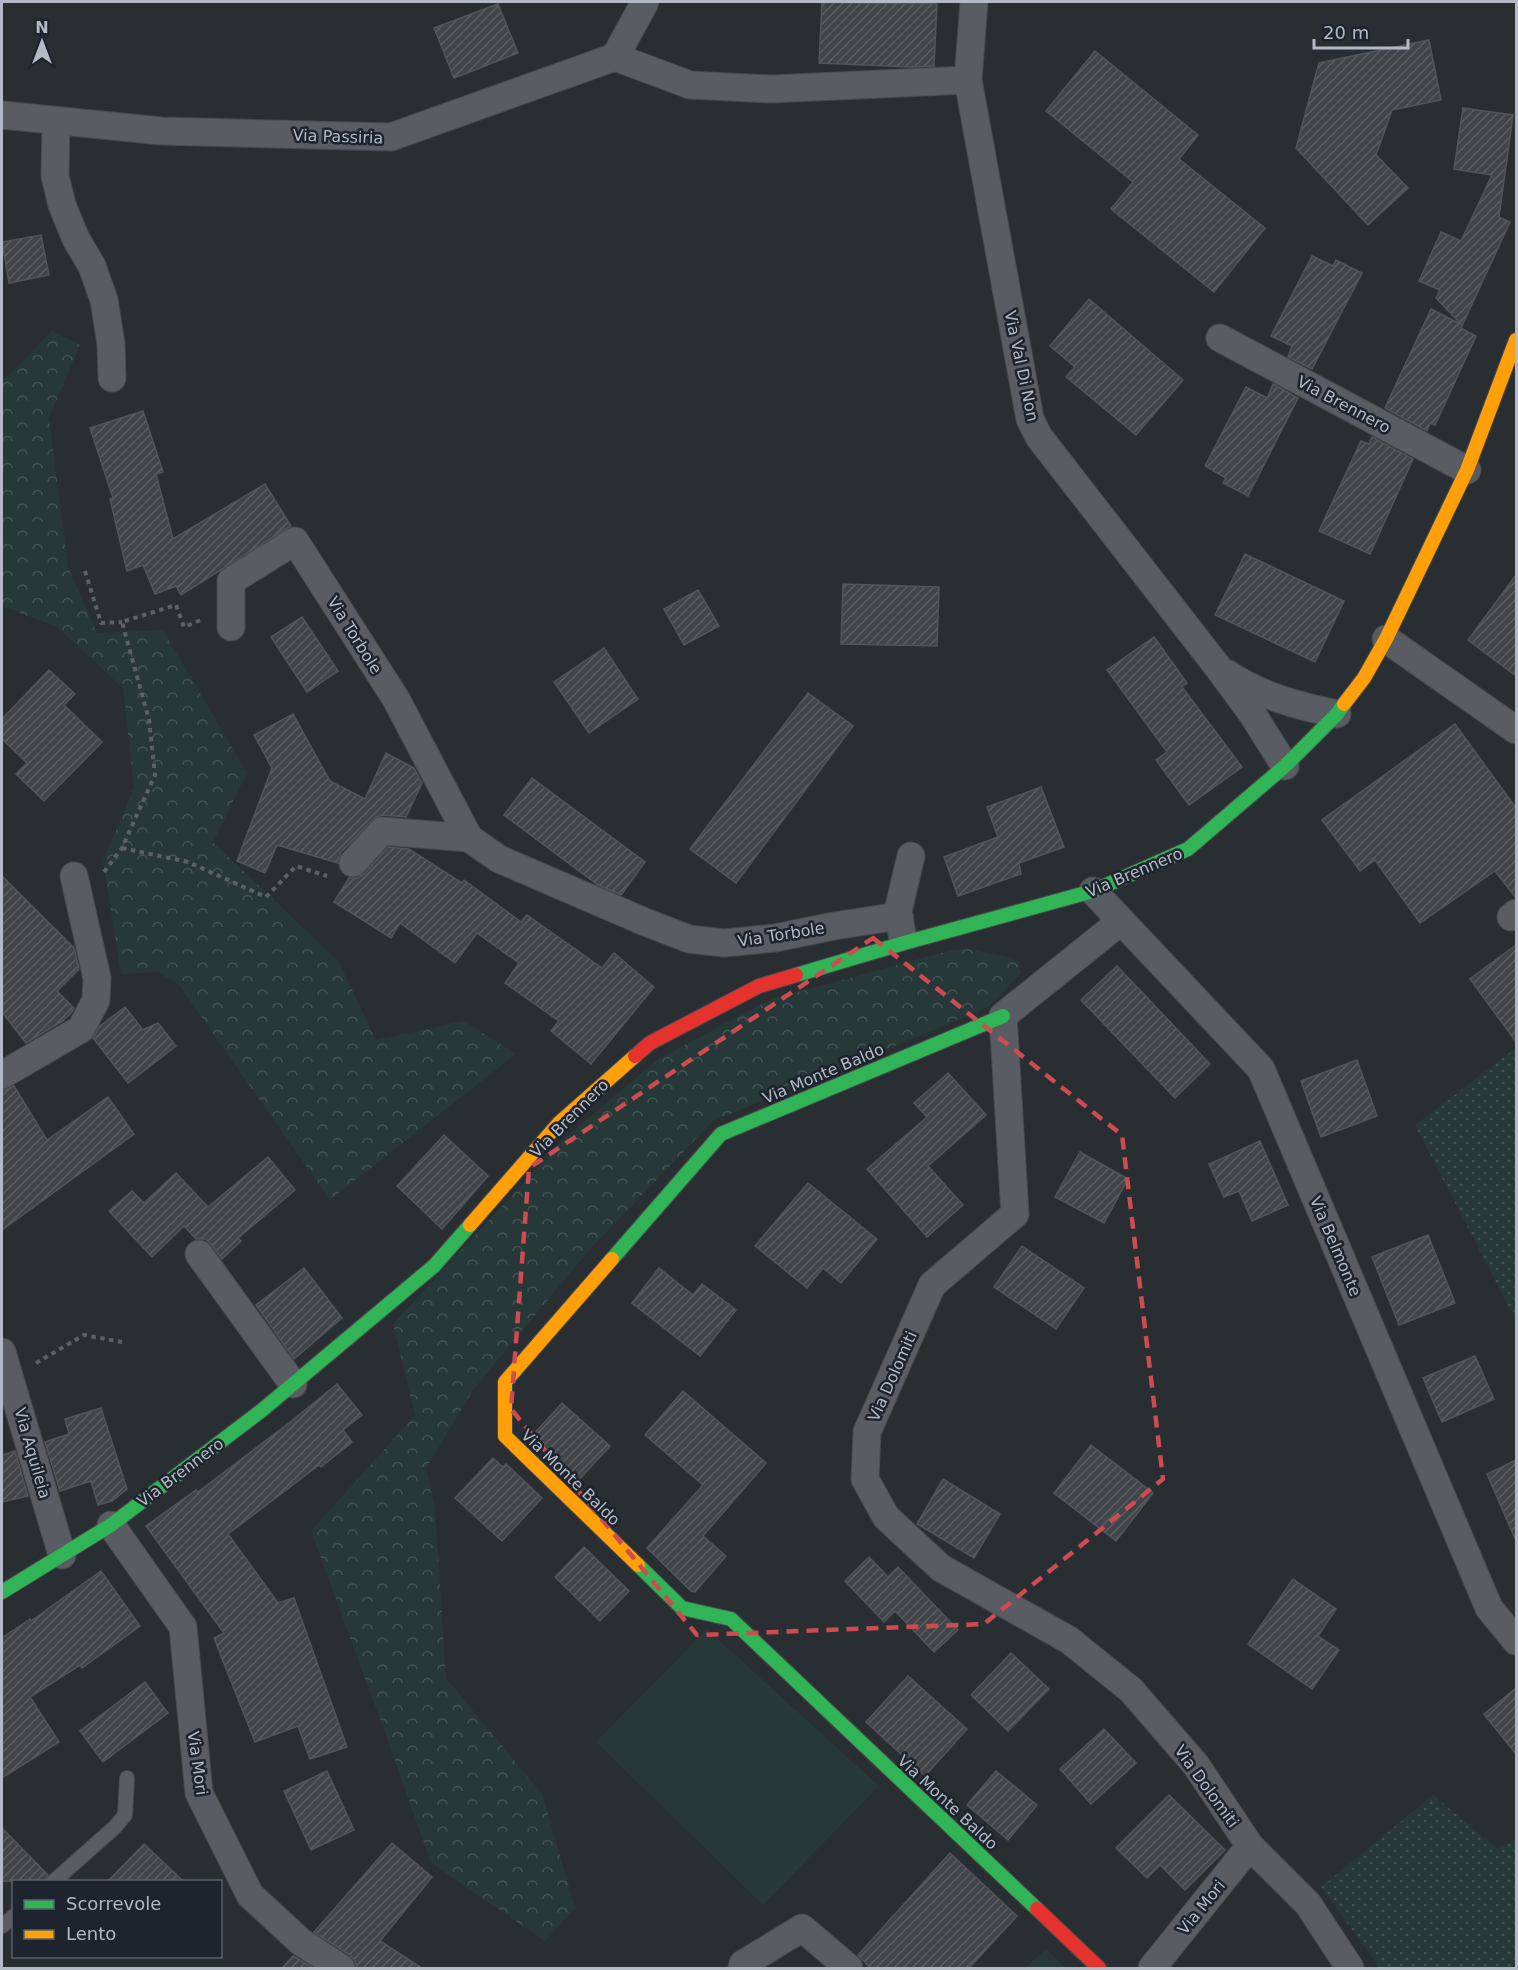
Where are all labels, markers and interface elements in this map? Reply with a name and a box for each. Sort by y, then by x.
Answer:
north arrow [12,12,72,72]
scale bar [1314,12,1408,50]
text: N [35,18,49,37]
text: 20 m [1323,22,1369,43]
street label: Via Passiria [292,125,384,148]
street label: Via Val Di Non [1001,309,1043,423]
street label: Via Brennero [1294,372,1394,437]
street label: Via Torbole [323,593,386,677]
street label: Via Brennero [1083,844,1185,901]
street label: Via Torbole [736,918,826,951]
street label: Via Monte Baldo [760,1039,887,1108]
street label: Via Brennero [526,1075,613,1162]
street label: Via Belmonte [1306,1193,1365,1299]
street label: Via Dolomiti [864,1328,921,1424]
street label: Via Aquileia [10,1405,55,1501]
street label: Via Monte Baldo [517,1425,624,1529]
street label: Via Brennero [133,1434,227,1511]
street label: Via Mori [184,1730,211,1796]
street label: Via Dolomiti [1170,1741,1243,1831]
street label: Via Monte Baldo [894,1751,1002,1854]
street label: Via Mori [1174,1876,1229,1938]
legend [12,1880,222,1958]
text: Scorrevole [66,1893,161,1914]
text: Lento [66,1923,116,1944]

